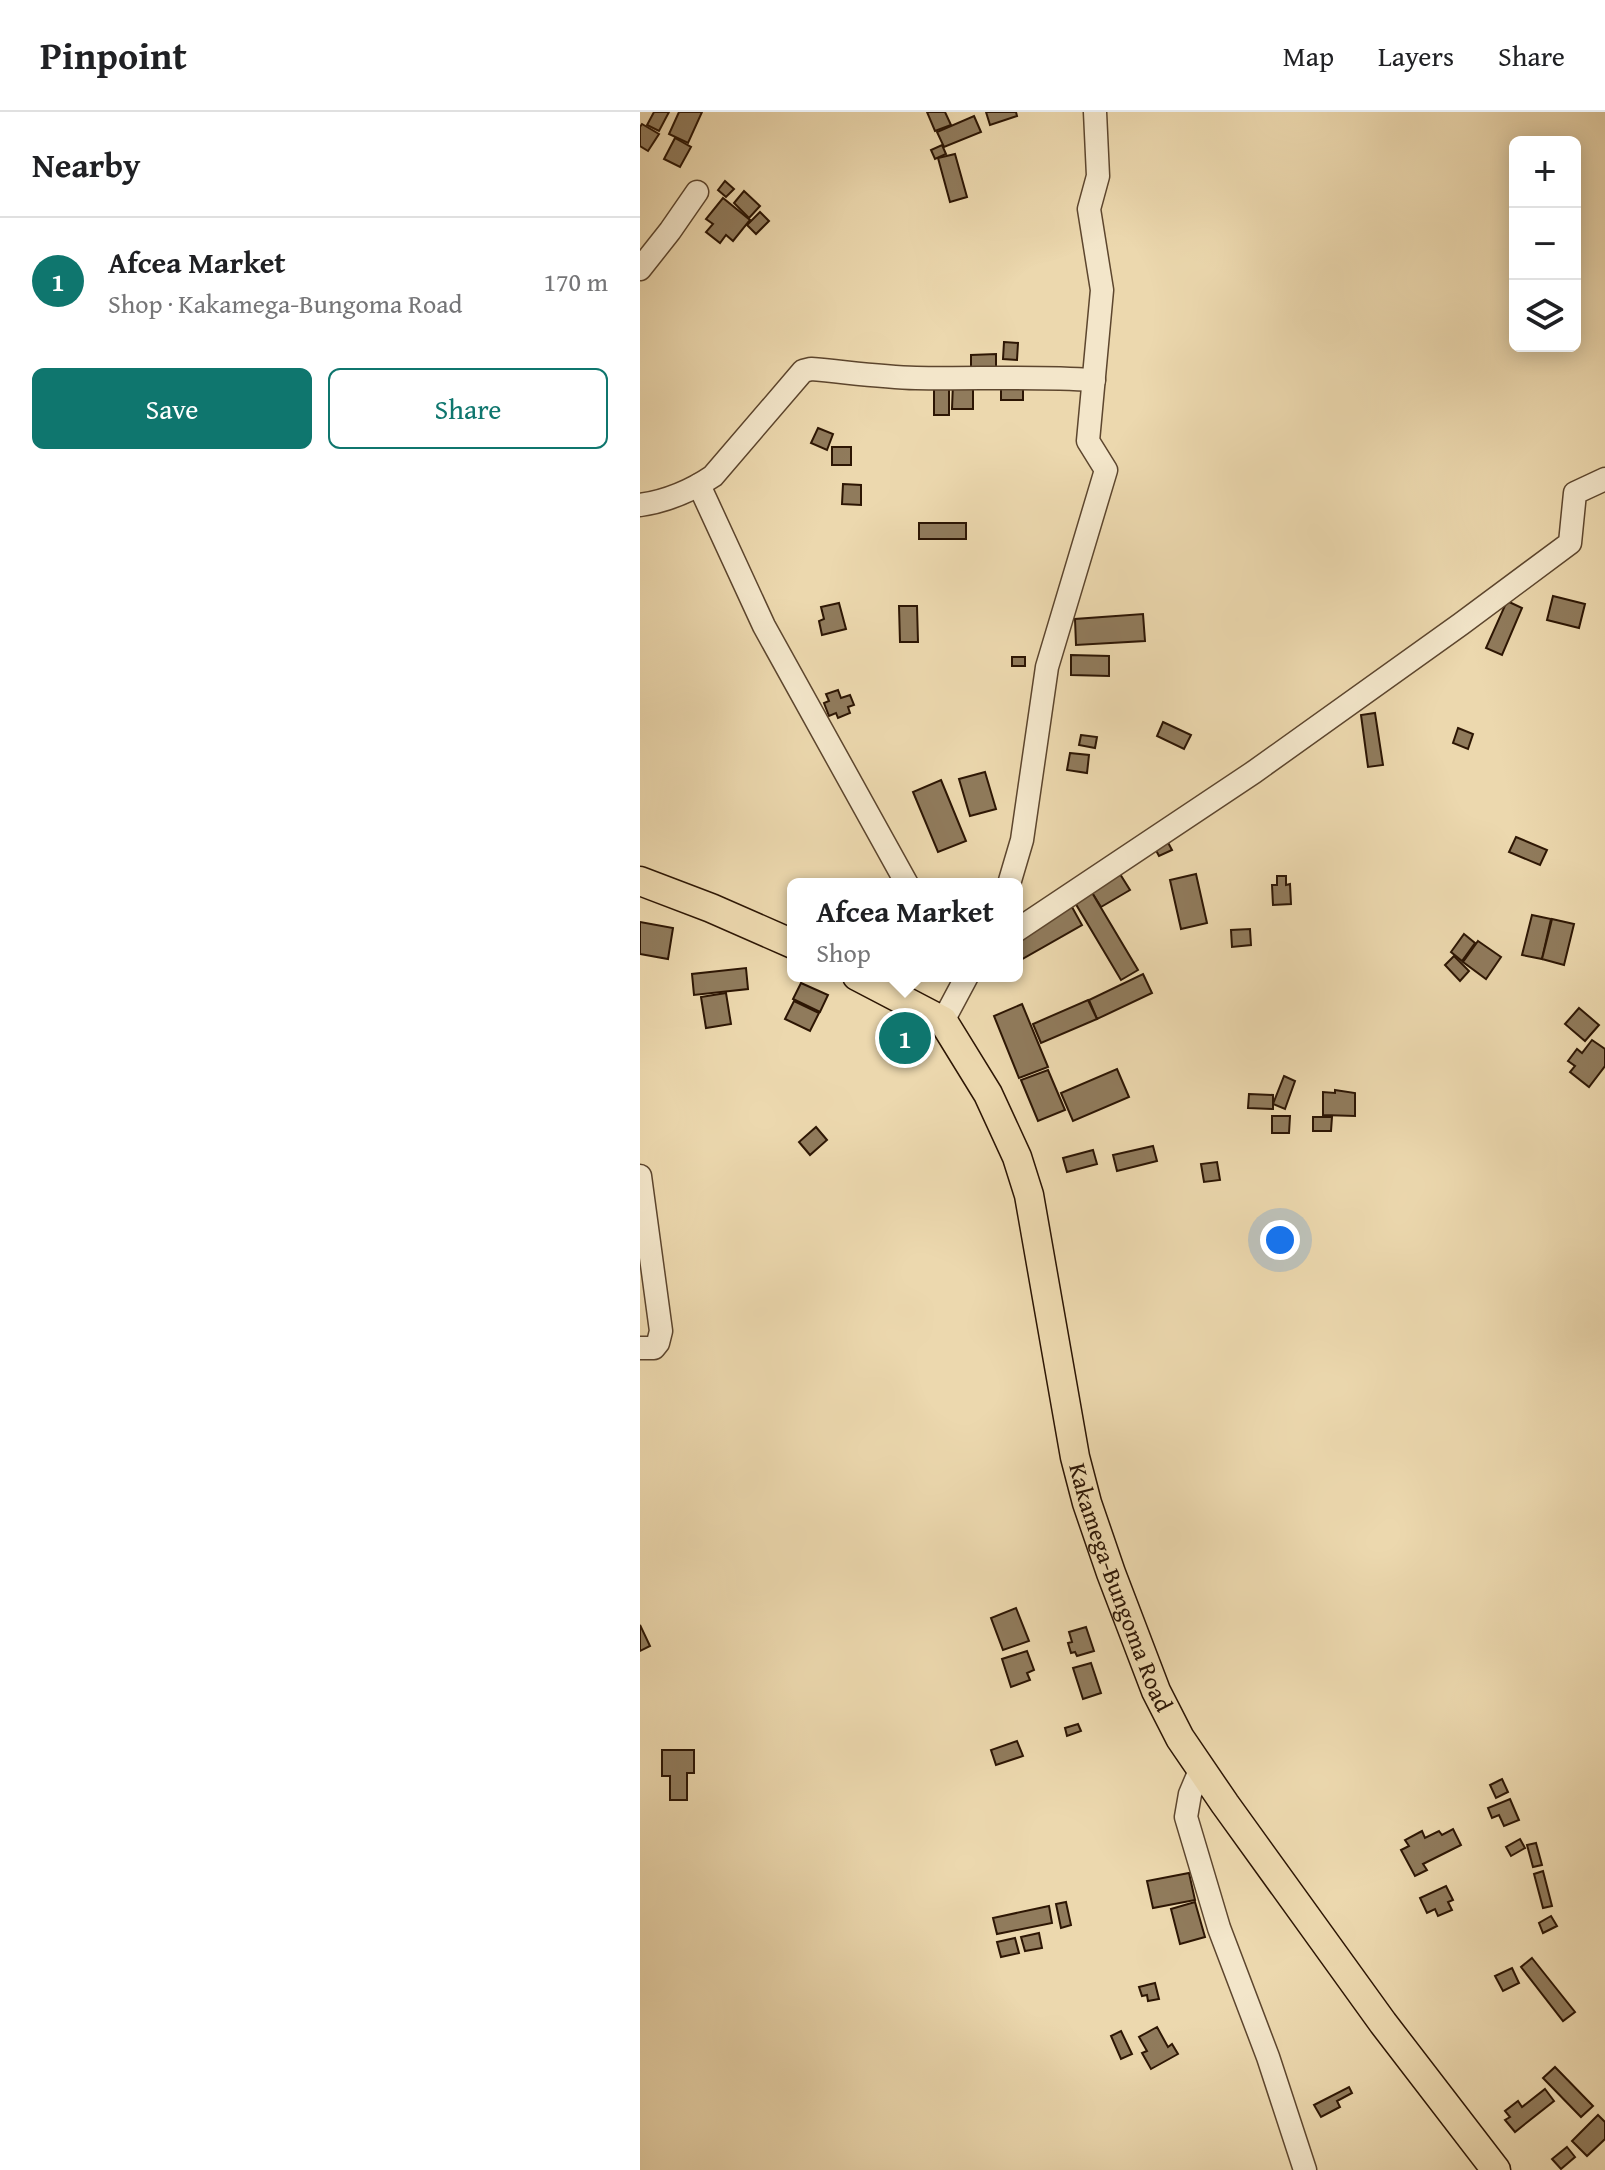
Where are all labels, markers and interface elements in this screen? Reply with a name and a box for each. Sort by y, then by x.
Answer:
text: Pinpoint [40,27,187,83]
text: Map [1283,35,1334,76]
text: Layers [1378,35,1454,76]
text: Share [1498,35,1565,76]
map controls [1509,136,1581,352]
button: + [1509,136,1581,208]
text: Nearby [32,140,141,189]
button: − [1509,208,1581,280]
text: Afcea Market [108,240,286,284]
text: 1 [51,262,65,301]
text: 170 m [543,262,608,301]
button: layers [1509,280,1581,352]
text: Shop · Kakamega-Bungoma Road [108,284,462,323]
button: Save [32,368,312,449]
button: Share [328,368,608,449]
popup [787,878,1023,982]
text: Afcea Market [816,889,994,933]
text: Shop [816,933,871,972]
pin: 1 [879,1008,931,1068]
your location [1260,1220,1300,1260]
street label: Kakamega-Bungoma Road [1060,1459,1182,1718]

